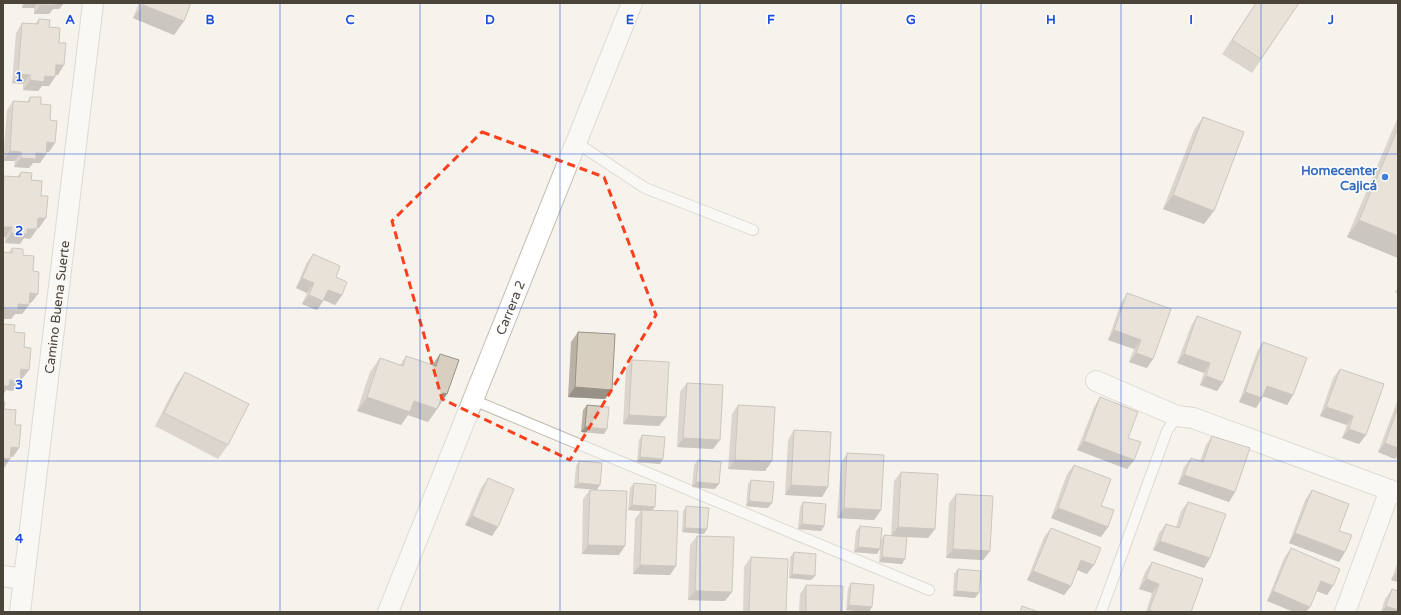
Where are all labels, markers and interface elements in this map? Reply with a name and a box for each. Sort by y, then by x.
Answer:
text: A [65,12,75,28]
text: B [205,12,215,28]
text: C [345,12,355,28]
text: D [485,12,495,28]
text: E [626,12,634,28]
text: F [767,12,775,28]
text: G [906,12,916,28]
text: H [1046,12,1056,28]
text: I [1189,12,1193,28]
text: J [1327,12,1334,28]
text: 1 [15,69,23,85]
place label: Homecenter Cajicá [1301,163,1378,194]
marker: Homecenter Cajicá [1380,172,1390,182]
text: 2 [15,223,23,239]
street label: Camino Buena Suerte [42,240,73,375]
street label: Carrera 2 [493,278,529,337]
text: 3 [15,377,23,393]
text: 4 [15,531,24,547]

